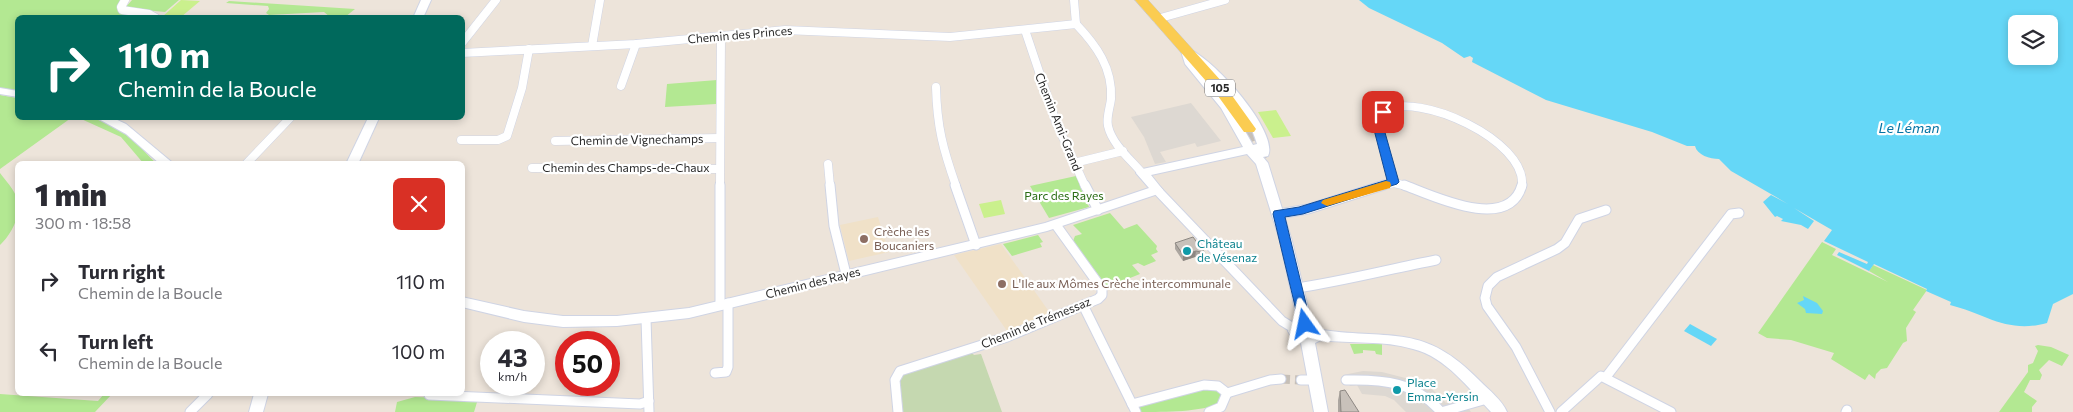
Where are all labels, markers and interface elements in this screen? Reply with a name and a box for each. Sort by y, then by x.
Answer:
map controls [2008,15,2058,65]
button: layers [2008,15,2058,65]
street label: Chemin des Princes [687,22,793,46]
text: 110 m [118,32,210,75]
icon: right [35,35,100,100]
street label: Chemin Ami-Grand [1033,70,1085,173]
text: Chemin de la Boucle [118,75,316,102]
road number: 105 [1205,80,1235,96]
pin [1362,91,1404,133]
icon: arrive [1369,98,1397,126]
water label: Le Léman [1878,119,1940,136]
street label: Chemin de Vignechamps [570,131,703,147]
street label: Chemin des Champs-de-Chaux [542,160,710,174]
text: 1 min [35,175,107,212]
button: close [393,178,445,230]
park label: Parc des Rayes [1024,188,1104,202]
text: 300 m · 18:58 [35,213,131,232]
place label: Crèche les Boucaniers [874,224,934,252]
marker: Crèche les Boucaniers [858,233,870,245]
place label: Château de Vésenaz [1197,236,1257,264]
marker: Château de Vésenaz [1181,245,1193,257]
text: Turn right [78,260,165,283]
street label: Chemin des Rayes [764,263,862,301]
icon: right [35,267,63,295]
text: 110 m [396,270,445,293]
place label: L'Ile aux Mômes Crèche intercommunale [1012,276,1231,290]
marker: L'Ile aux Mômes Crèche intercommunale [996,278,1008,290]
text: Chemin de la Boucle [78,283,222,302]
street label: Chemin de Trémessaz [979,294,1093,351]
position arrow [1278,297,1330,349]
text: Turn left [78,330,153,353]
speed limit sign: 50 [555,331,620,396]
icon: left [35,337,63,365]
text: 100 m [392,340,445,363]
text: 43 [498,342,527,372]
text: Chemin de la Boucle [78,353,222,372]
text: km/h [498,369,527,383]
place label: Place Emma-Yersin [1407,375,1479,403]
marker: Place Emma-Yersin [1391,384,1403,396]

